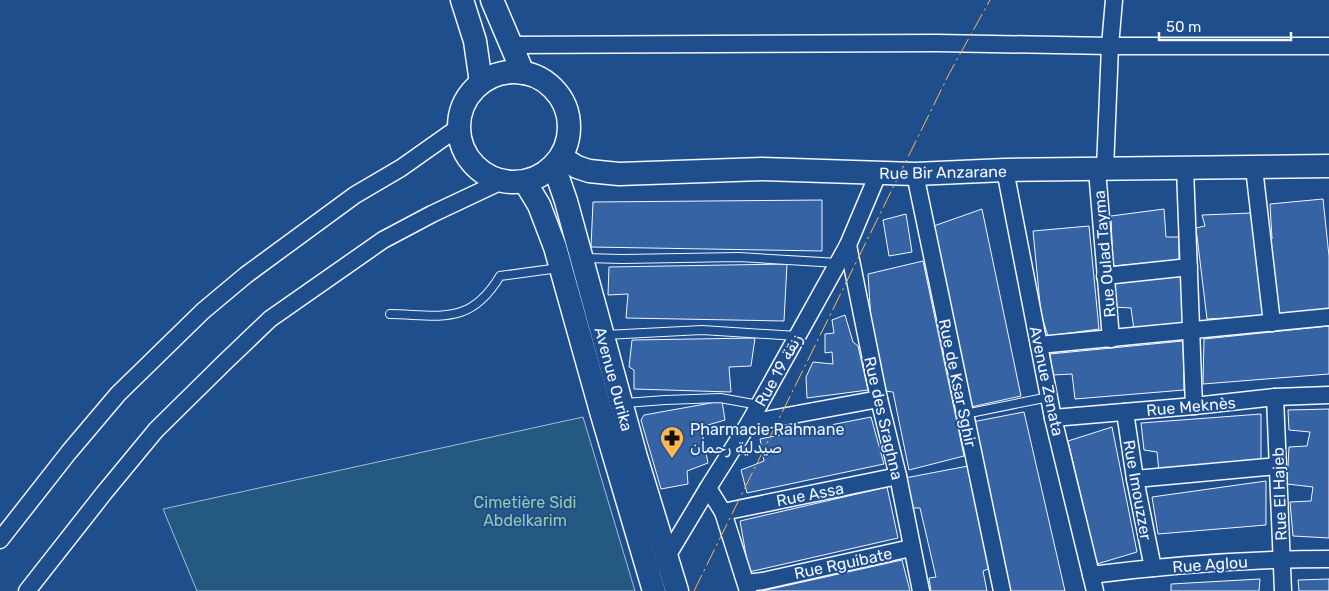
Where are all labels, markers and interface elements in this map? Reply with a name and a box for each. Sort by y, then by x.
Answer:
scale bar [1159,10,1292,42]
text: 50 m [1166,18,1201,36]
street label: Rue Bir Anzarane [879,162,1007,183]
street label: Rue Oulad Tayma [1089,190,1120,318]
street label: Rue de Ksar Sghir [935,317,980,449]
street label: Avenue Zenata [1026,324,1067,438]
street label: Avenue Ourika [590,325,637,433]
street label: Rue 19 زنقة [751,331,807,410]
street label: Rue des Sraghna [860,355,907,482]
street label: Rue Meknès [1146,393,1237,420]
place label: Pharmacie Rahmane صيدلية رحمان [690,420,844,458]
pharmacy icon: Pharmacie Rahmane صيدلية رحمان [659,425,685,459]
street label: Rue Imouzzer [1119,438,1156,542]
street label: Rue El Hajeb [1268,447,1291,541]
street label: Rue Assa [775,479,846,510]
park label: Cimetière Sidi Abdelkarim [474,493,576,530]
street label: Rue Rguibate [792,544,894,583]
street label: Rue Aglou [1172,552,1248,577]

